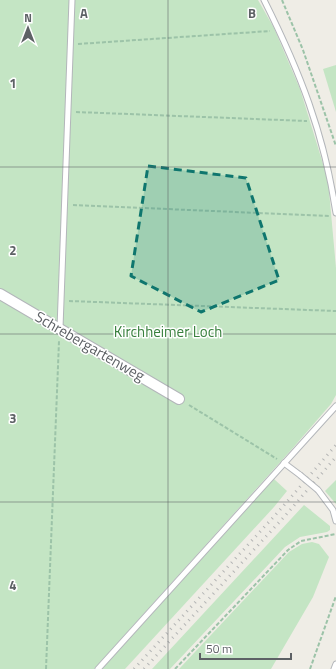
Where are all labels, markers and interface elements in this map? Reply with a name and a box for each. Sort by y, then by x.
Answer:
text: A [80,3,88,23]
text: B [248,3,256,23]
north arrow [8,8,48,48]
text: N [24,10,32,26]
text: 1 [9,73,17,93]
text: 2 [9,240,17,260]
street label: Schrebergartenweg [31,305,150,387]
park label: Kirchheimer Loch [114,320,222,343]
text: 3 [9,408,17,428]
text: 4 [9,575,17,595]
scale bar [200,635,291,661]
text: 50 m [206,639,232,658]

